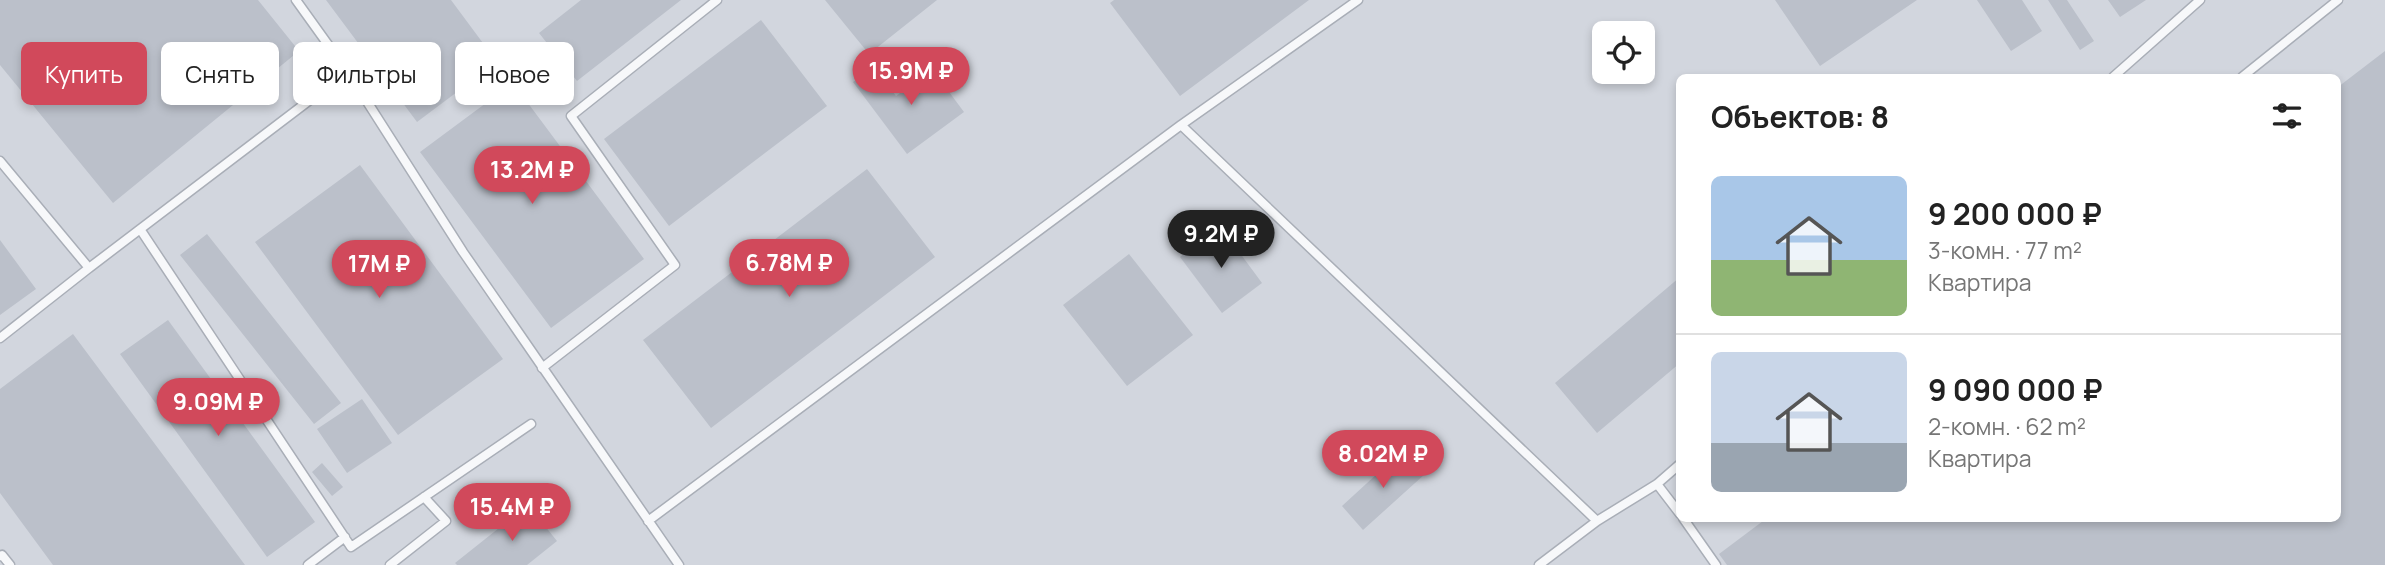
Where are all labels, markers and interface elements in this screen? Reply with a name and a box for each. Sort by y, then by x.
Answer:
map controls [1592,21,1655,84]
button: locate [1592,21,1655,84]
chip: Купить [21,42,147,105]
chip: Снять [161,42,279,105]
chip: Фильтры [293,42,441,105]
chip: Новое [455,42,574,105]
pin: 15.9M ₽ [846,48,976,107]
text: 15.9M ₽ [869,54,953,86]
text: Объектов: 8 [1711,96,1889,137]
icon: filters [2268,97,2306,135]
pin: 13.2M ₽ [467,146,597,206]
text: 13.2M ₽ [490,153,574,185]
text: 9 200 000 ₽ [1928,193,2102,234]
icon: home [1767,204,1851,288]
pin: 9.2M ₽ [1164,210,1278,270]
text: 9.2M ₽ [1184,217,1258,249]
text: 3-комн. · 77 m² [1928,234,2082,266]
pin: 17M ₽ [330,240,428,300]
pin: 6.78M ₽ [724,240,854,299]
text: 6.78M ₽ [745,246,833,278]
text: 17M ₽ [348,247,410,279]
text: Квартира [1928,266,2032,298]
text: 9 090 000 ₽ [1928,369,2103,410]
pin: 9.09M ₽ [153,378,283,438]
icon: home [1767,380,1851,464]
text: 9.09M ₽ [173,385,263,417]
text: 2-комн. · 62 m² [1928,410,2086,442]
pin: 8.02M ₽ [1318,430,1448,490]
text: 8.02M ₽ [1338,437,1428,469]
text: Квартира [1928,442,2032,474]
pin: 15.4M ₽ [447,484,577,543]
text: 15.4M ₽ [470,490,554,522]

